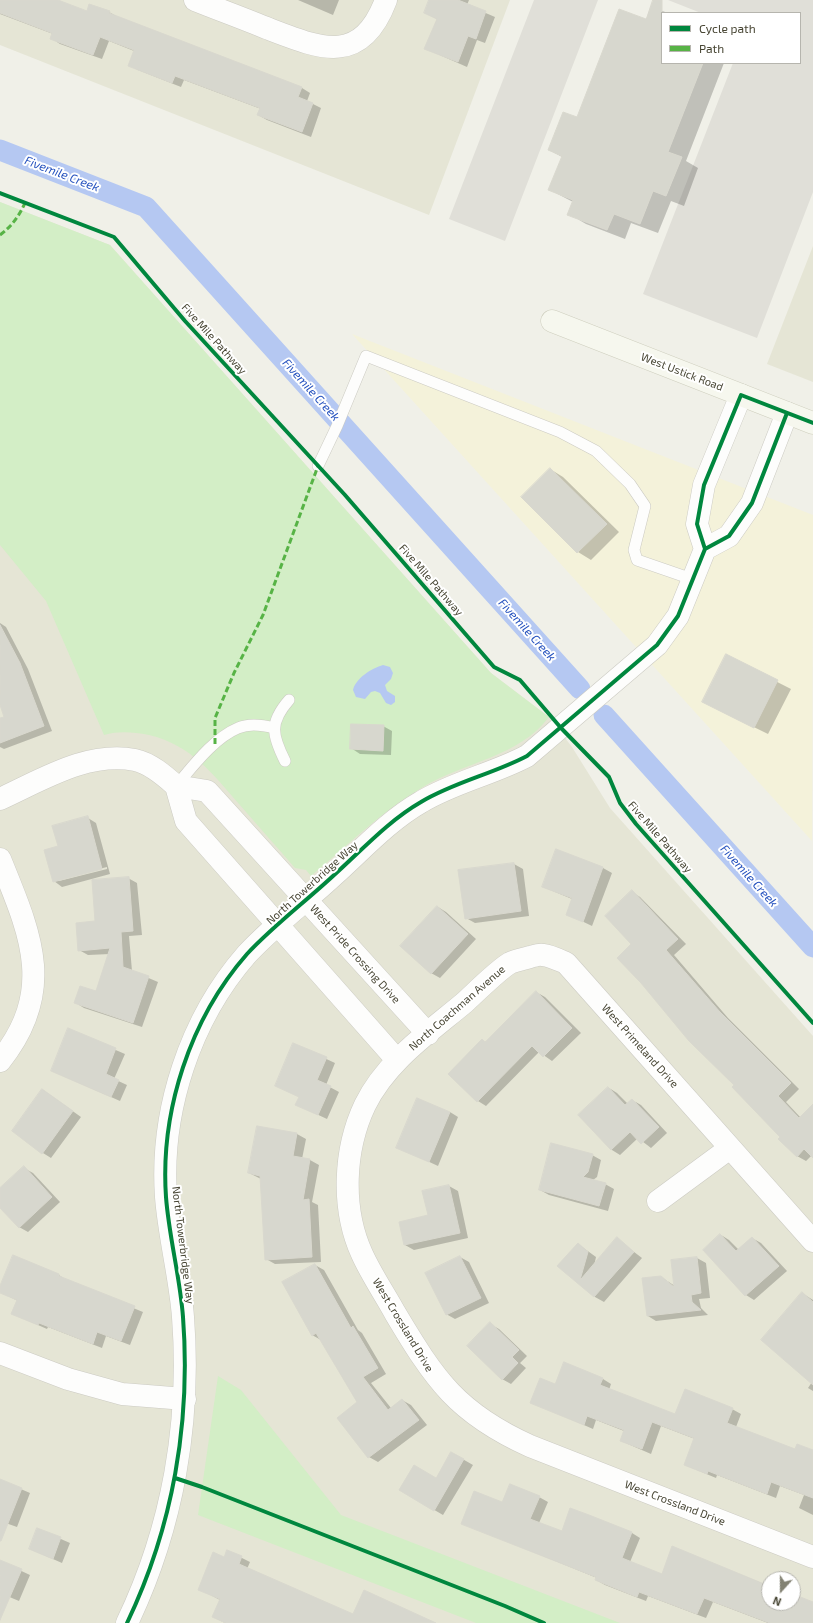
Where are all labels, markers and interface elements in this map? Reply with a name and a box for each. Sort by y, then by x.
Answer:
legend [661,12,801,64]
text: Cycle path [699,21,756,35]
text: Path [699,41,724,55]
water label: Fivemile Creek [23,153,101,195]
street label: Five Mile Pathway [179,301,249,377]
street label: West Ustick Road [639,350,725,394]
water label: Fivemile Creek [279,356,343,424]
street label: Five Mile Pathway [396,541,466,619]
water label: Fivemile Creek [495,596,559,664]
street label: Five Mile Pathway [625,798,695,876]
street label: North Towerbridge Way [264,838,360,928]
water label: Fivemile Creek [717,842,781,910]
street label: West Pride Crossing Drive [307,902,403,1006]
street label: North Coachman Avenue [406,963,508,1053]
street label: West Primeland Drive [599,1001,681,1091]
street label: North Towerbridge Way [169,1185,197,1305]
street label: West Crossland Drive [370,1276,436,1374]
street label: West Crossland Drive [623,1478,727,1528]
north arrow [761,1571,801,1611]
text: N [771,1594,783,1609]

